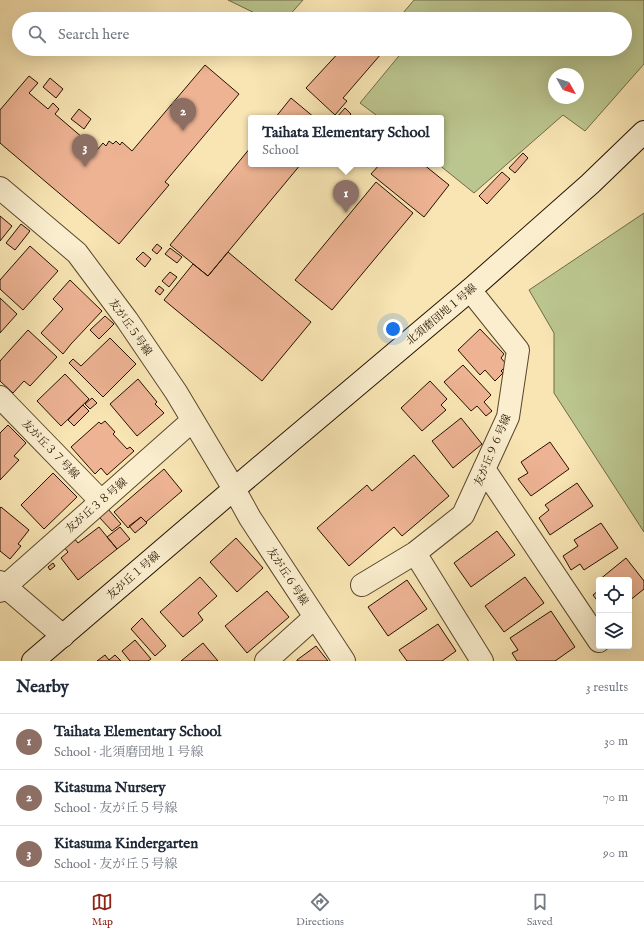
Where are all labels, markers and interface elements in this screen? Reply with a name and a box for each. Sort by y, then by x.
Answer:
search box [12,12,632,56]
icon: search [26,23,48,45]
text: Search here [58,25,129,44]
north arrow [548,68,584,104]
pin: 2 [170,98,196,131]
popup [248,115,444,167]
text: Taihata Elementary School [262,123,430,142]
pin: 3 [72,134,98,167]
text: School [262,142,299,159]
pin: 1 [333,180,359,213]
street label: 北須磨団地１号線 [403,281,480,348]
street label: 友が丘５号線 [106,297,155,359]
your location [383,319,403,339]
street label: 友が丘９６号線 [471,412,514,489]
street label: 友が丘３７号線 [19,417,82,482]
street label: 友が丘３８号線 [63,475,130,536]
street label: 友が丘６号線 [263,545,311,608]
street label: 友が丘１号線 [104,549,163,603]
map controls [596,577,632,649]
button: locate [596,577,632,613]
button: layers [596,613,632,649]
text: Nearby [16,677,69,698]
text: 3 results [586,679,628,696]
text: Taihata Elementary School [54,722,221,741]
text: 1 [27,733,31,750]
text: 30 m [604,733,628,750]
text: School · 北須磨団地１号線 [54,744,203,761]
text: Kitasuma Nursery [54,778,166,797]
text: 2 [26,789,32,806]
text: 70 m [603,789,628,806]
text: School · 友が丘５号線 [54,800,177,817]
text: Kitasuma Kindergarten [54,834,198,853]
text: 3 [27,845,31,862]
text: 90 m [603,845,628,862]
text: School · 友が丘５号線 [54,856,177,873]
tab: Map [91,891,113,929]
tab: Directions [296,891,344,929]
tab: Saved [527,891,553,929]

